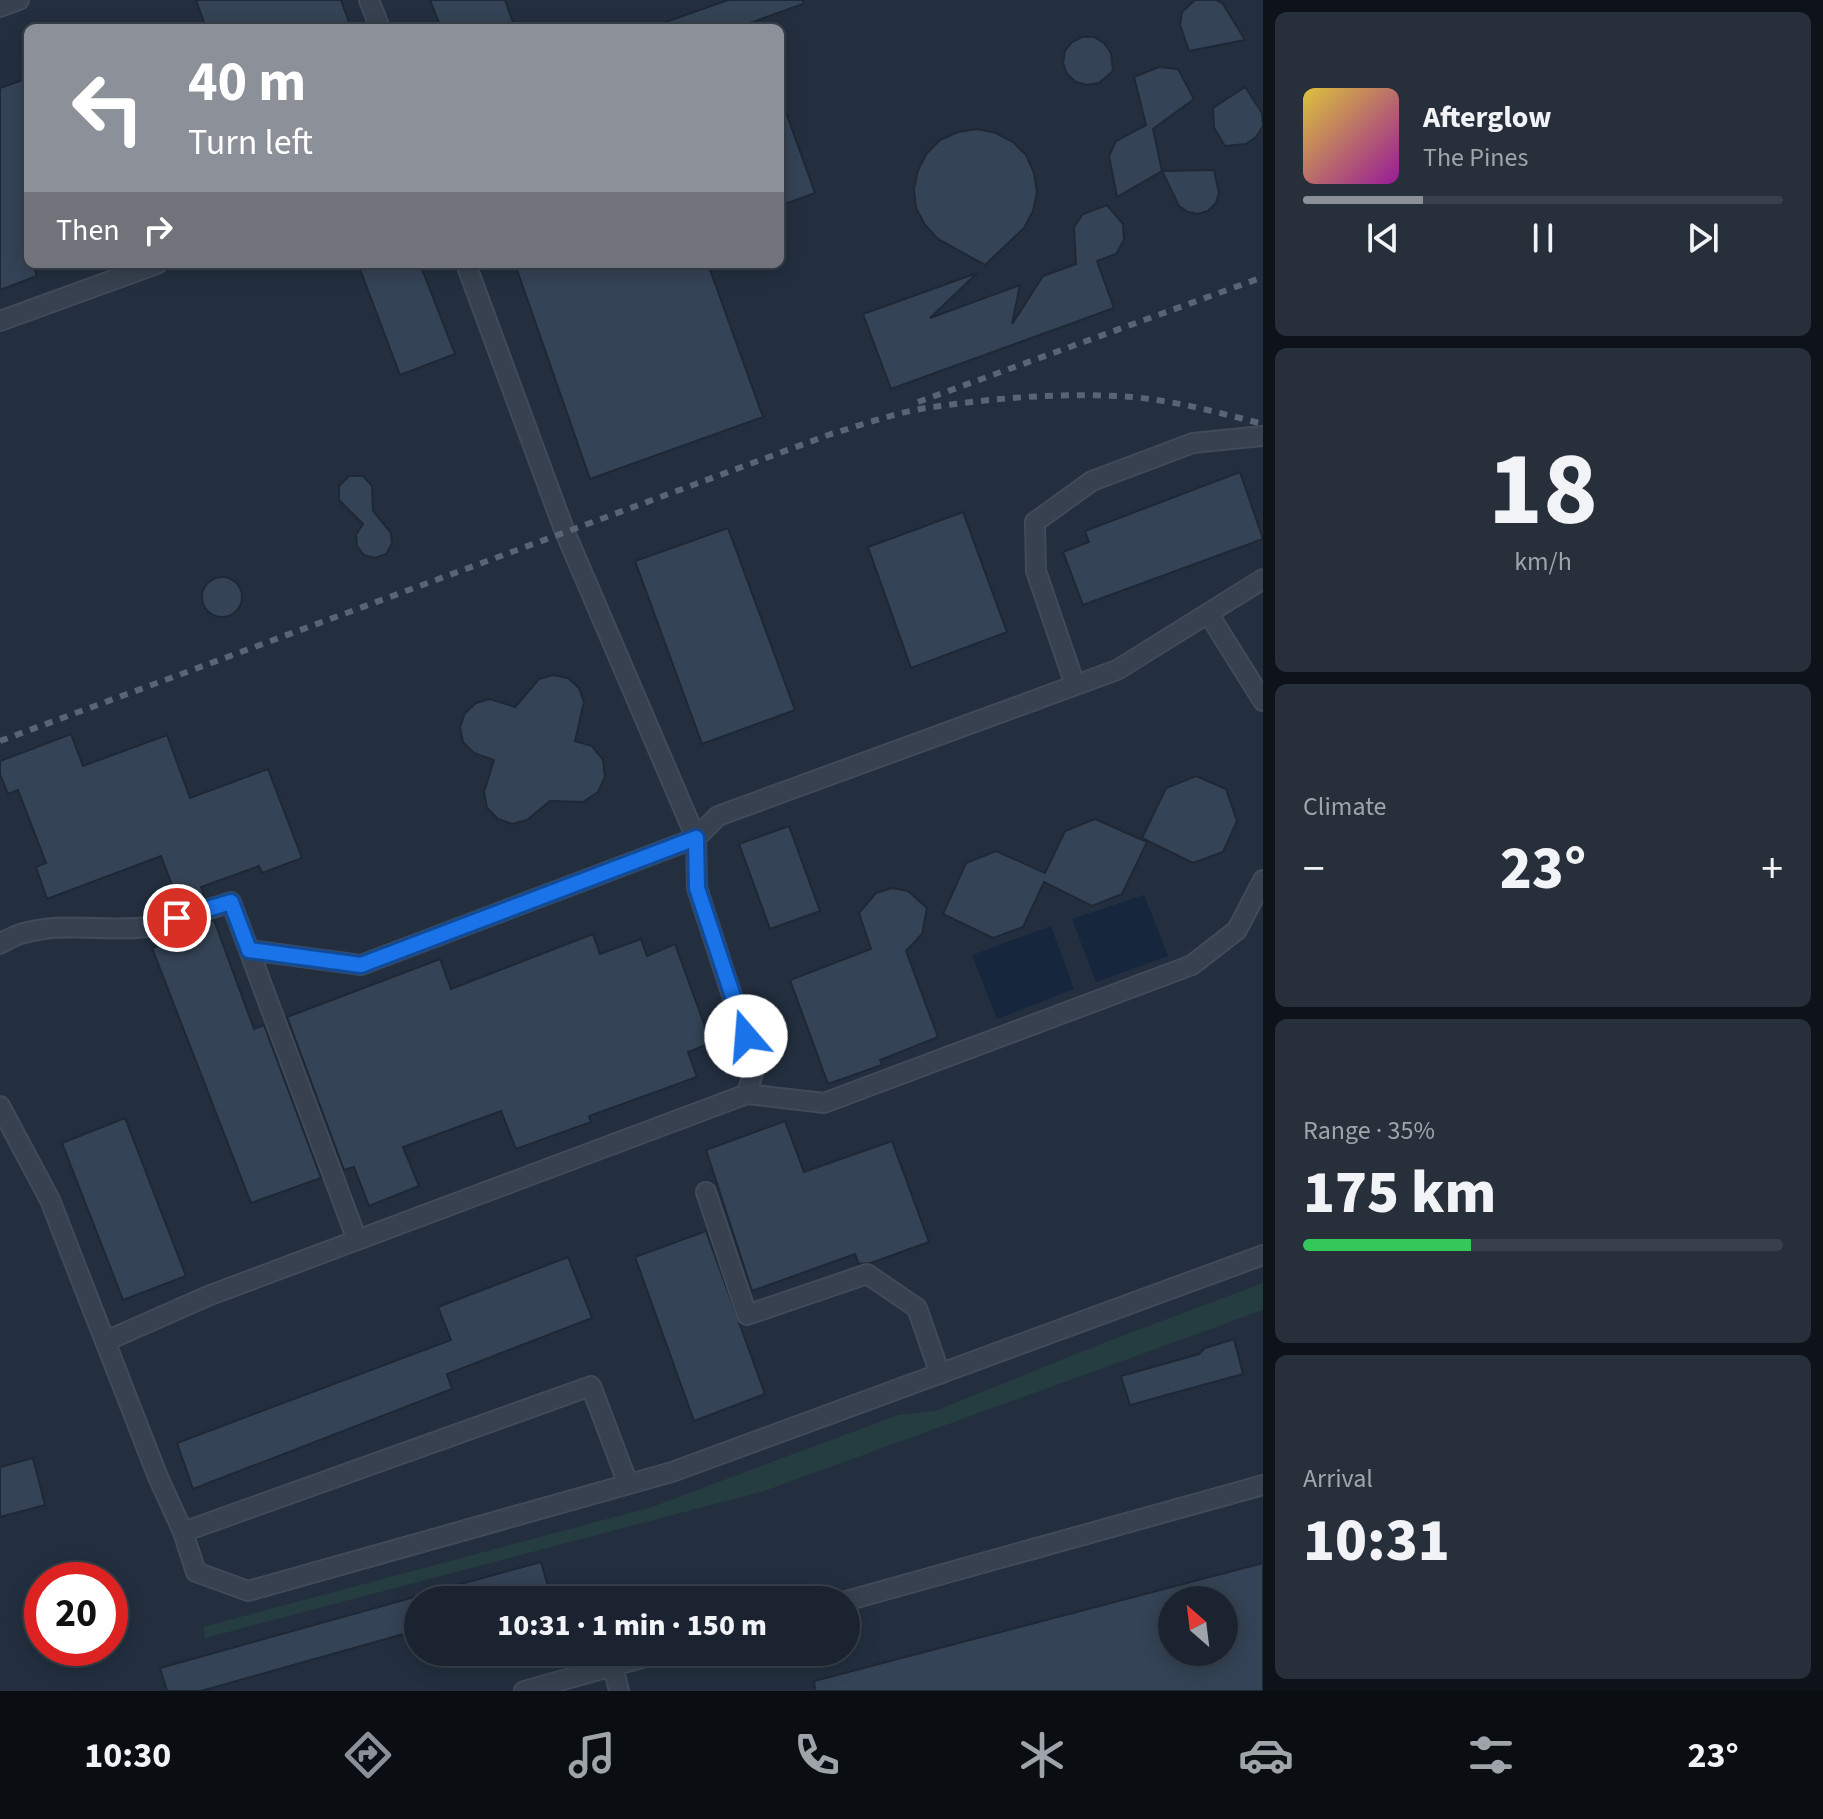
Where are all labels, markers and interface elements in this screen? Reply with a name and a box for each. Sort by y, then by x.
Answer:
text: 40 m [188,43,306,122]
icon: left [56,56,160,160]
text: Afterglow [1423,96,1551,139]
text: Turn left [188,117,313,168]
text: The Pines [1423,139,1528,176]
icon: right [136,208,180,252]
text: Then [56,209,120,252]
icon: previous [1361,216,1405,260]
icon: pause [1521,216,1565,260]
icon: next [1681,216,1725,260]
text: 18 [1488,417,1598,565]
text: km/h [1514,543,1572,580]
text: Climate [1303,788,1387,825]
text: 23° [1500,827,1586,912]
text: − [1303,838,1325,901]
text: + [1761,838,1783,901]
pin [143,884,211,952]
icon: arrive [155,896,199,940]
position arrow [704,994,788,1078]
text: Range · 35% [1303,1112,1435,1149]
text: 175 km [1303,1151,1496,1236]
text: Arrival [1303,1460,1373,1497]
text: 10:31 [1303,1499,1450,1584]
speed limit sign: 20 [24,1562,128,1666]
north arrow [1158,1586,1238,1666]
map controls [1158,1586,1238,1666]
text: 10:31 · 1 min · 150 m [497,1604,767,1647]
icon: directions [340,1727,396,1783]
icon: music [564,1727,620,1783]
icon: phone [789,1727,845,1783]
icon: climate [1014,1727,1070,1783]
icon: car [1238,1727,1294,1783]
icon: filters [1463,1727,1519,1783]
text: 10:30 [84,1730,171,1781]
text: 23° [1688,1730,1739,1781]

